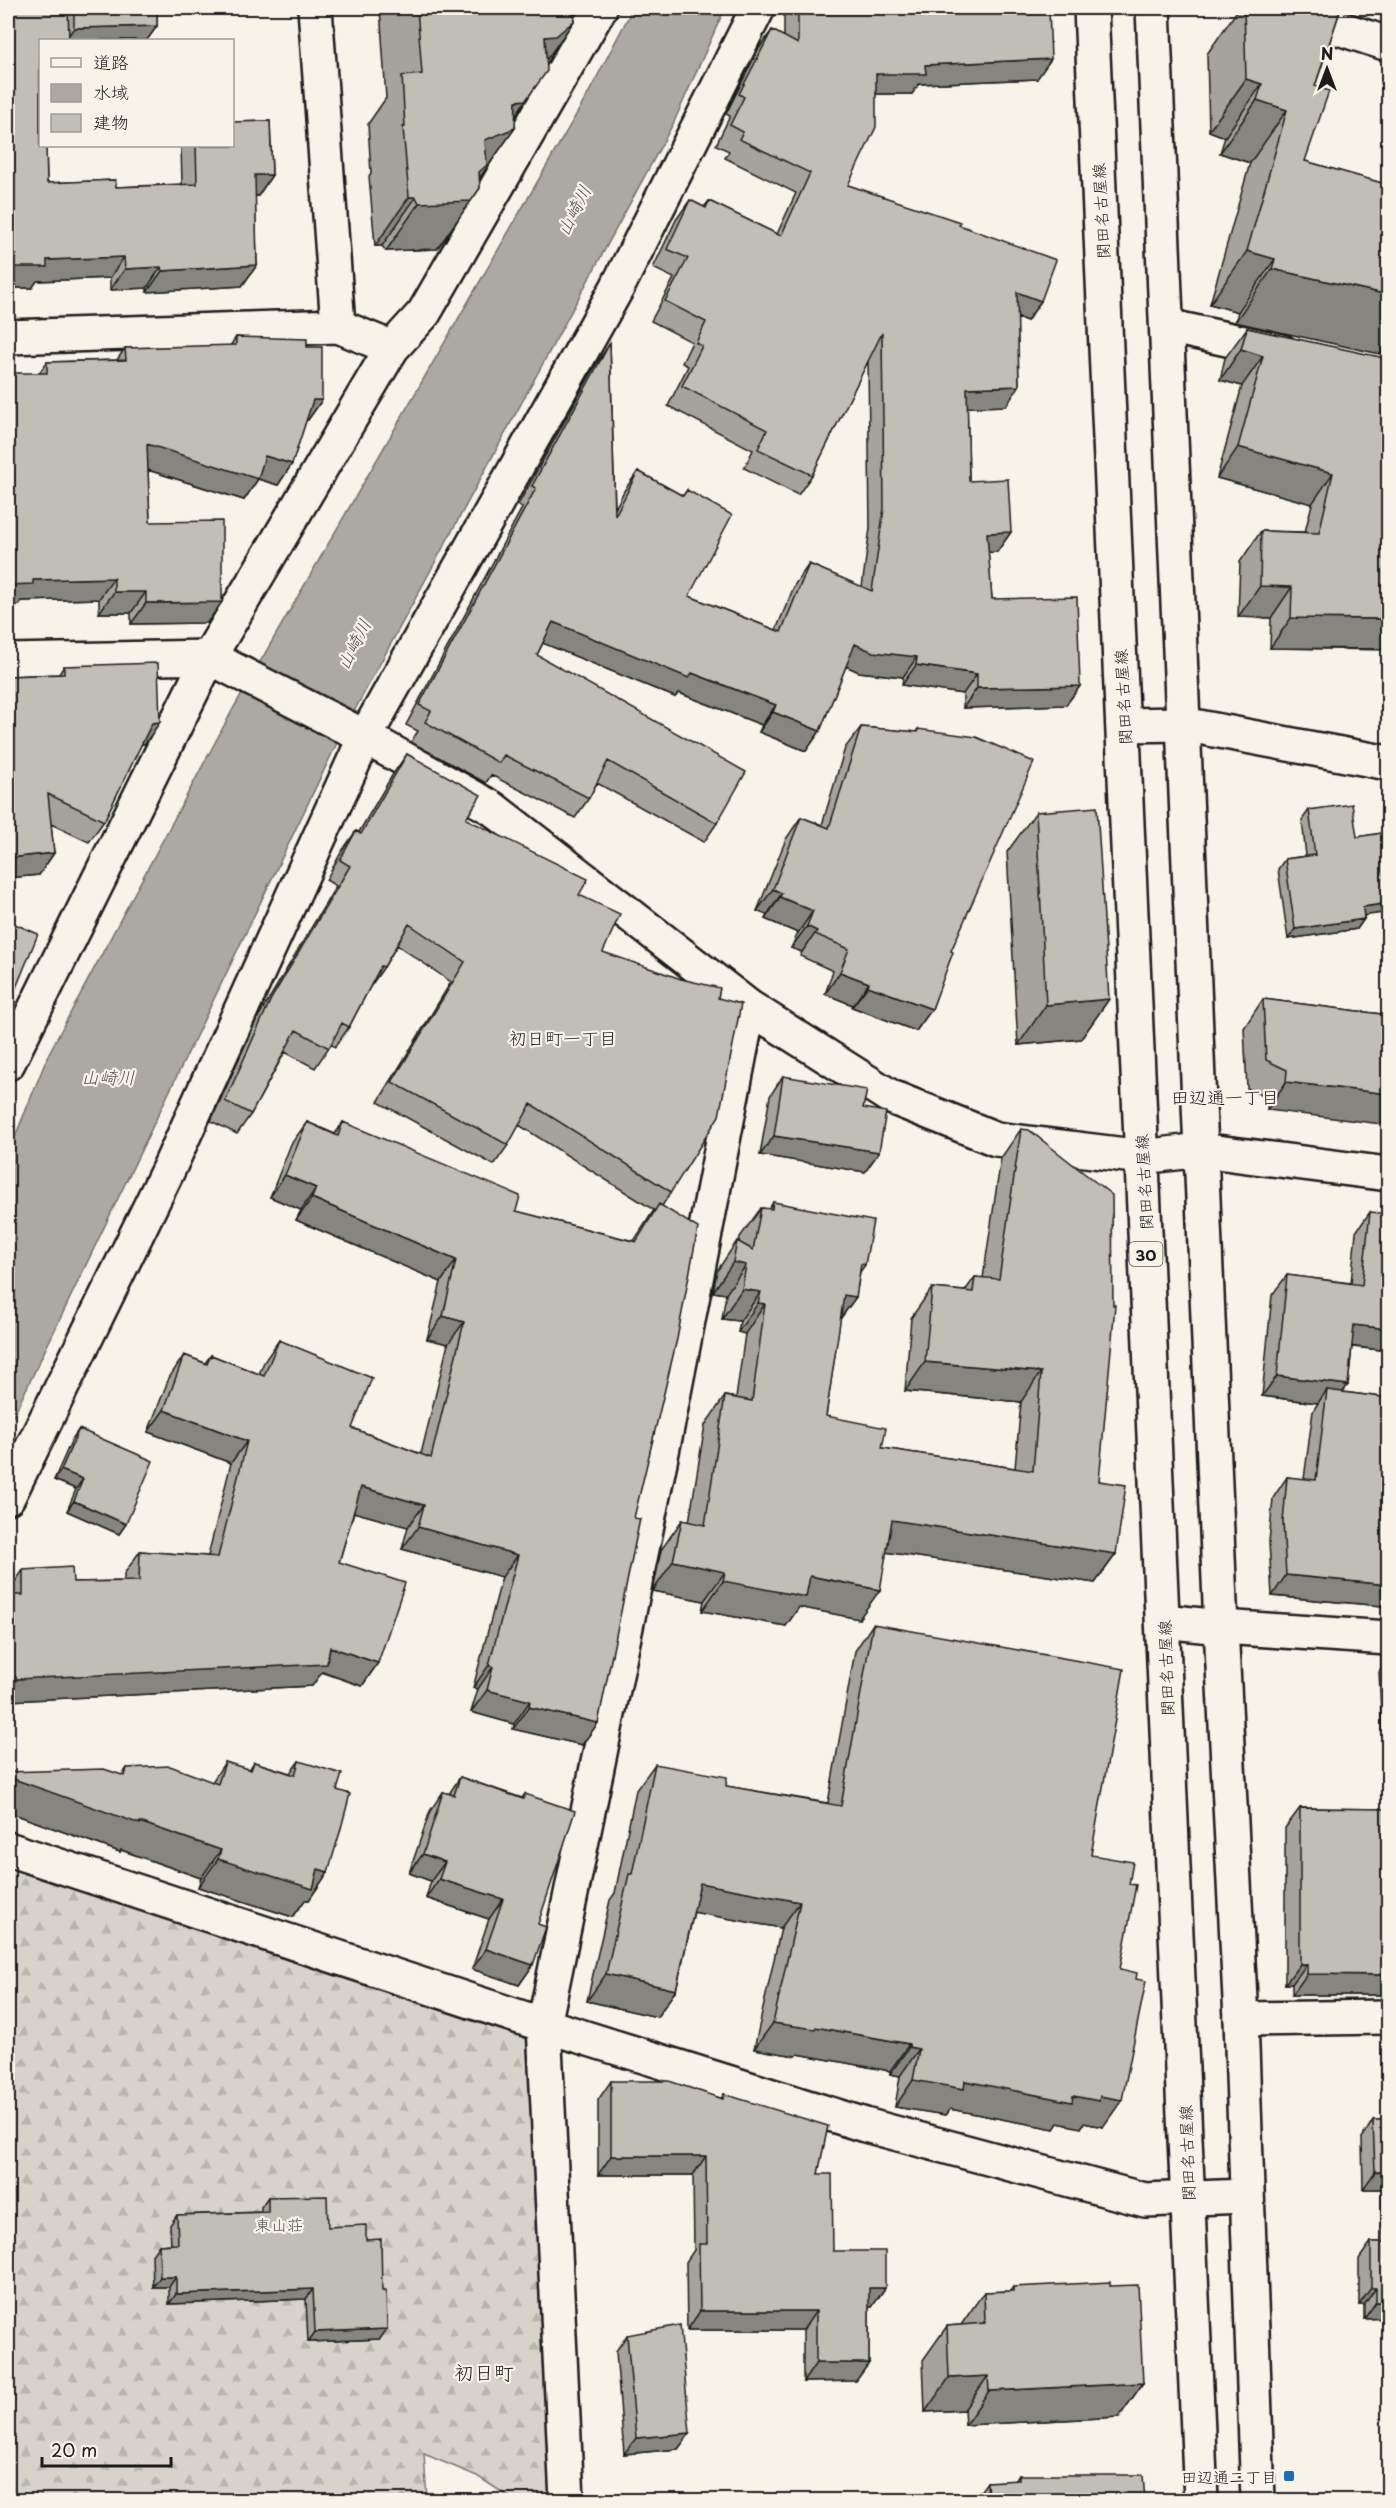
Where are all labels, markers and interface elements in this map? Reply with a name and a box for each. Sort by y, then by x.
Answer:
legend [39,39,234,147]
north arrow [1297,39,1357,99]
text: N [1321,41,1333,65]
text: 道路 [93,48,129,75]
text: 水域 [93,78,129,105]
text: 建物 [93,108,129,135]
street label: 関田名古屋線 [1086,162,1114,260]
water label: 山崎川 [549,180,597,240]
water label: 山崎川 [329,614,377,674]
street label: 関田名古屋線 [1108,648,1136,746]
district label: 初日町一丁目 [509,1024,617,1051]
water label: 山崎川 [81,1063,135,1090]
district label: 田辺通一丁目 [1171,1083,1279,1110]
street label: 関田名古屋線 [1129,1133,1157,1231]
road number: 30 [1130,1242,1162,1266]
street label: 関田名古屋線 [1151,1620,1179,1716]
street label: 関田名古屋線 [1172,2105,1200,2201]
park label: 東山荘 [255,2212,303,2236]
district label: 初日町 [454,2357,514,2387]
scale bar [42,2430,171,2468]
text: 20 m [51,2436,97,2463]
place label: 田辺通二丁目 [1181,2464,1277,2488]
marker: 田辺通二丁目 [1282,2469,1296,2483]

